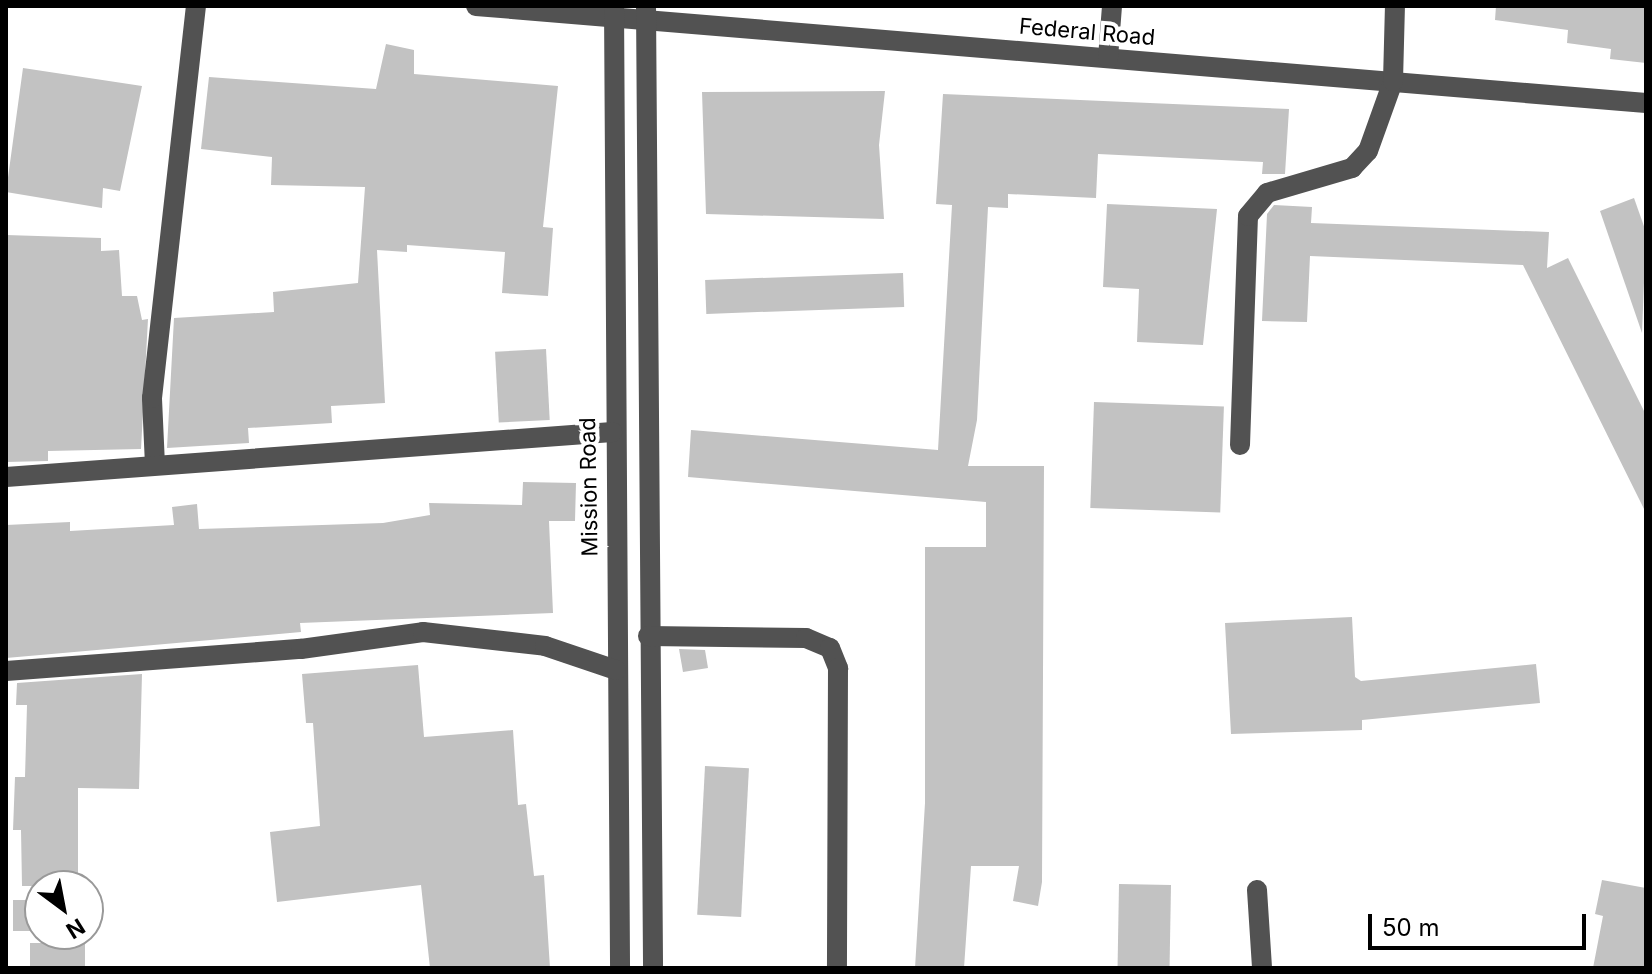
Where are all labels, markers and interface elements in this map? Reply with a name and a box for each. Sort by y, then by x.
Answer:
street label: Federal Road [1018,13,1156,51]
street label: Mission Road [575,417,603,557]
north arrow [24,870,104,950]
scale bar [1372,898,1590,948]
text: N [62,913,90,944]
text: 50 m [1382,913,1440,942]

